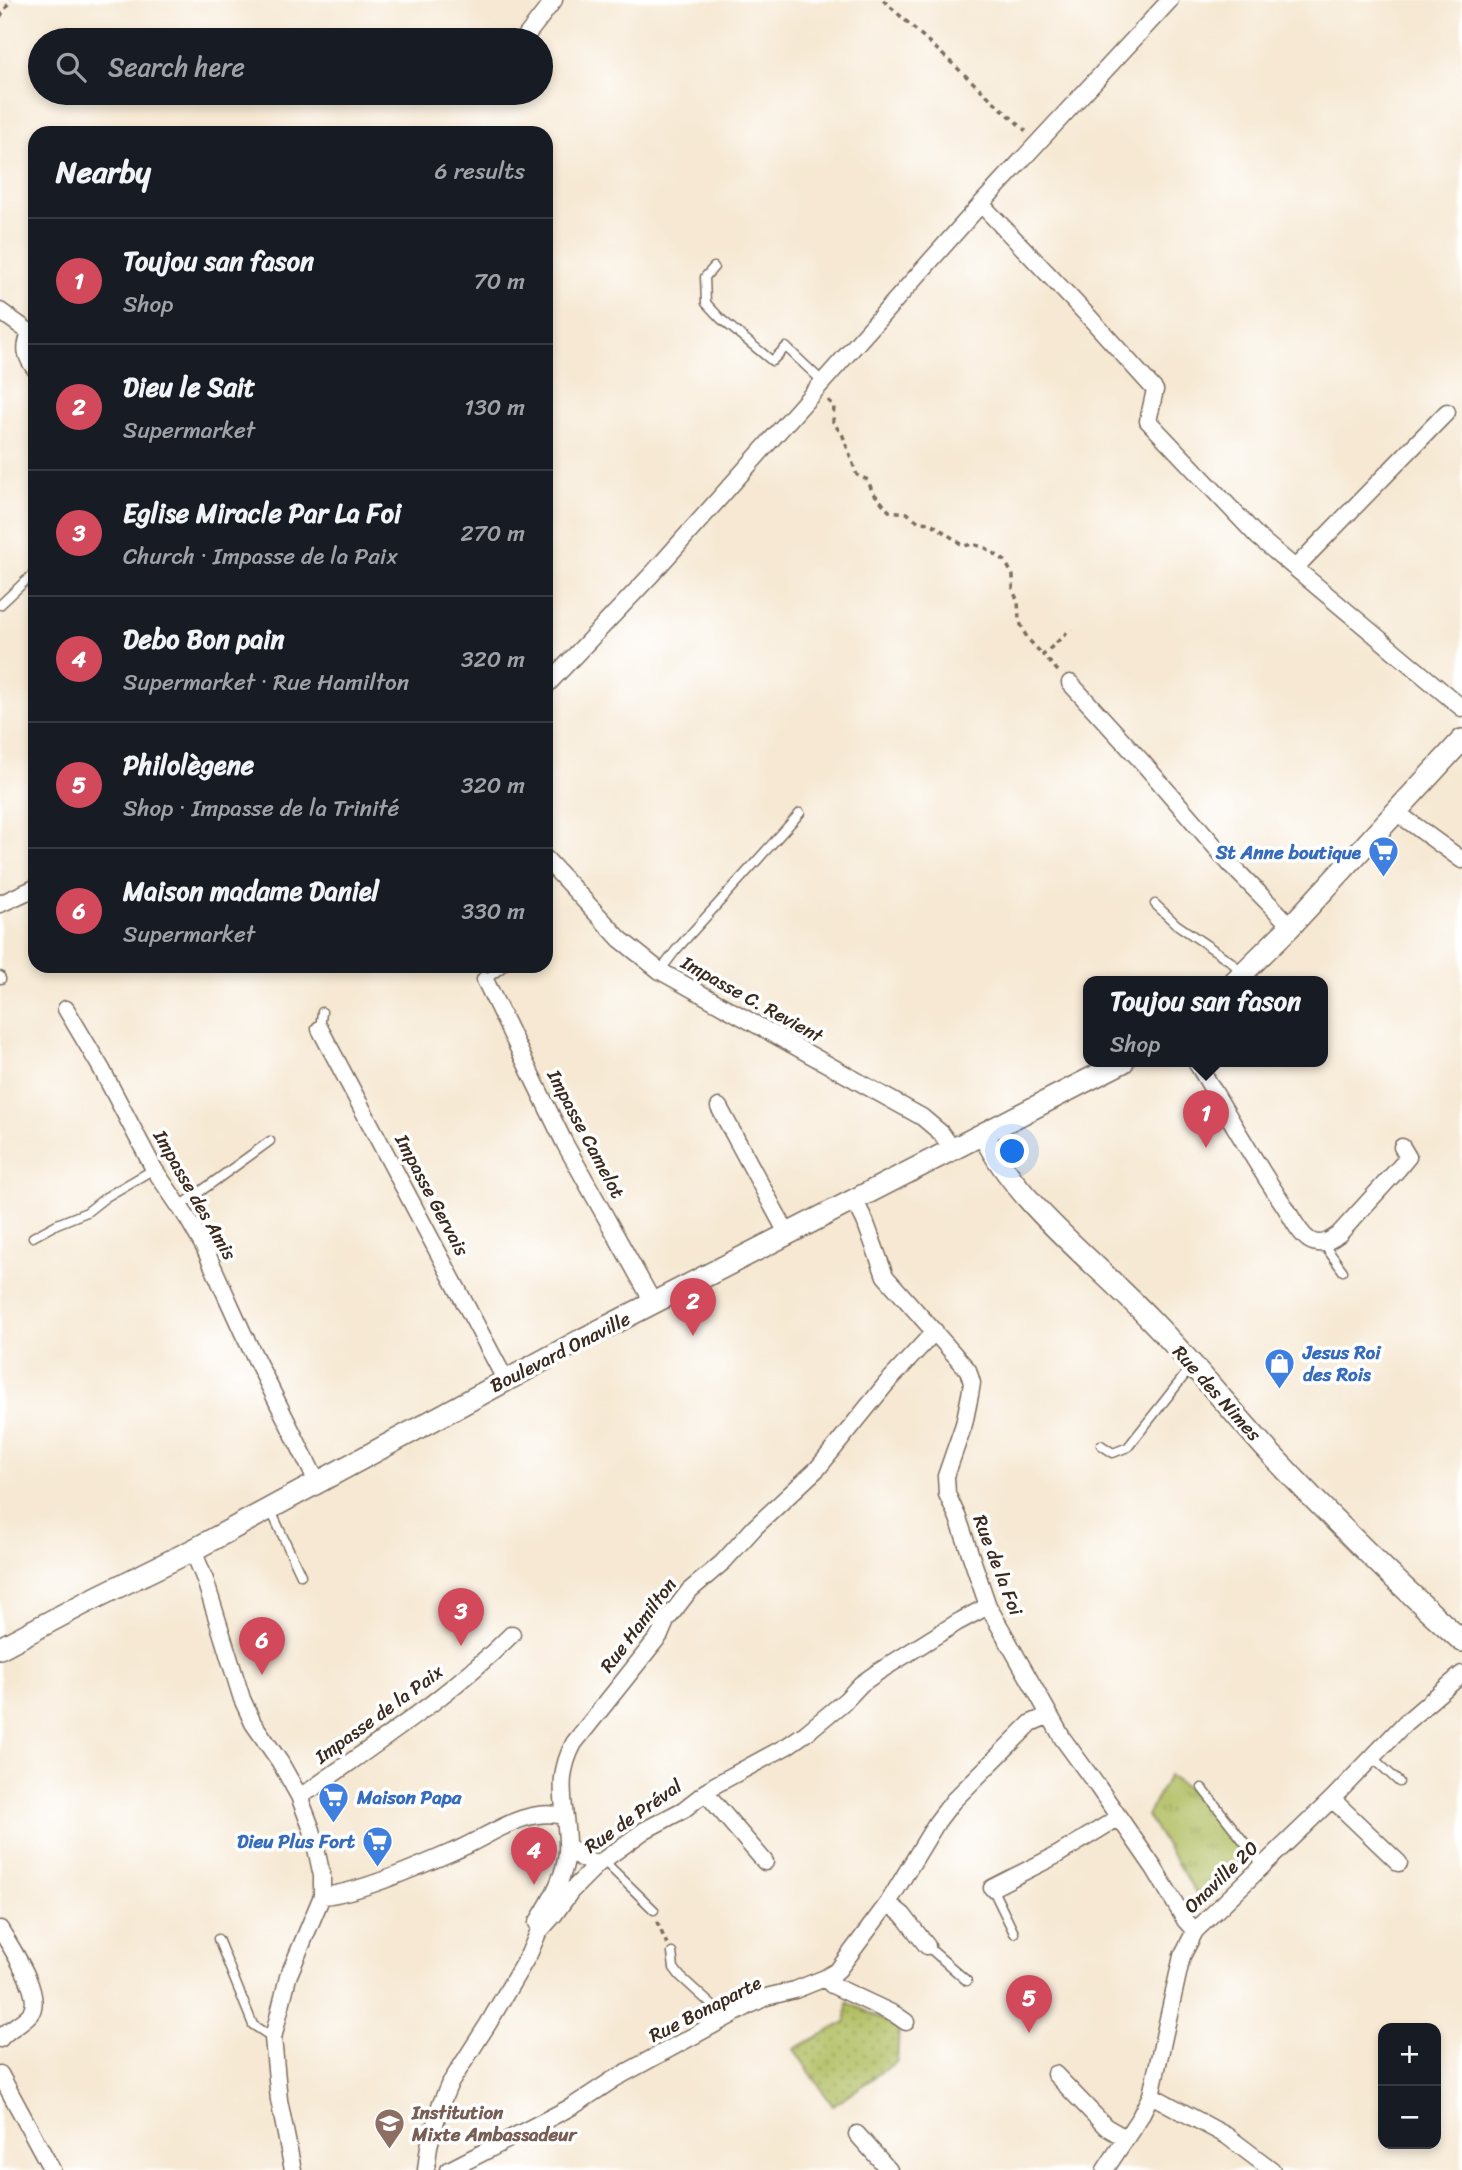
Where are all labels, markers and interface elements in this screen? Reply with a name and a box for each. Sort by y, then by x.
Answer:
search box [28,28,553,105]
text: Search here [108,44,245,90]
icon: search [52,48,90,86]
text: Nearby [56,145,151,199]
text: 6 results [435,151,525,192]
text: Toujou san fason [123,238,314,284]
text: 1 [74,261,84,302]
text: 70 m [474,261,525,302]
text: Shop [123,284,173,325]
text: Dieu le Sait [123,364,255,410]
text: 2 [72,387,86,428]
text: 130 m [464,387,525,428]
text: Supermarket [123,410,255,451]
text: Eglise Miracle Par La Foi [123,490,401,536]
text: 3 [73,513,85,554]
text: 270 m [460,513,525,554]
text: Church · Impasse de la Paix [123,536,398,577]
text: Debo Bon pain [123,616,284,662]
text: 4 [72,639,86,680]
text: 320 m [461,639,525,680]
text: Supermarket · Rue Hamilton [123,662,409,703]
text: Philolègene [123,742,254,788]
text: 5 [72,765,86,806]
text: 320 m [461,765,525,806]
text: Shop · Impasse de la Trinité [123,788,399,829]
supermarket icon: St Anne boutique [1367,835,1401,879]
place label: St Anne boutique [1215,836,1362,869]
text: Maison madame Daniel [123,868,379,914]
text: 6 [72,891,86,932]
text: 330 m [462,891,525,932]
text: Supermarket [123,914,255,955]
street label: Impasse C. Revient [674,946,830,1052]
popup [1083,976,1328,1067]
text: Toujou san fason [1110,978,1301,1024]
text: Shop [1110,1024,1160,1065]
street label: Impasse Camelot [538,1063,634,1204]
pin: 1 [1183,1090,1229,1148]
street label: Impasse des Amis [144,1123,246,1267]
street label: Impasse Gervais [385,1127,478,1262]
your location [995,1134,1029,1168]
pin: 2 [670,1278,716,1336]
street label: Boulevard Onaville [484,1302,636,1402]
place label: Jesus Roi des Rois [1302,1336,1382,1391]
street label: Rue des Nimes [1164,1337,1270,1449]
shop icon: Jesus Roi des Rois [1263,1346,1297,1390]
street label: Rue de la Foi [964,1510,1033,1621]
street label: Rue Hamilton [591,1570,685,1680]
pin: 3 [438,1588,484,1646]
pin: 6 [239,1617,285,1675]
street label: Impasse de la Paix [307,1656,451,1773]
street label: Rue de Préval [577,1770,689,1862]
supermarket icon: Maison Papa [317,1780,351,1824]
place label: Maison Papa [356,1781,462,1814]
supermarket icon: Dieu Plus Fort [361,1824,395,1868]
place label: Dieu Plus Fort [237,1825,356,1858]
pin: 4 [511,1827,557,1885]
street label: Onaville 20 [1176,1832,1266,1922]
street label: Rue Bonaparte [643,1966,767,2052]
pin: 5 [1006,1975,1052,2033]
map controls [1378,2023,1441,2149]
button: + [1378,2023,1441,2086]
button: − [1378,2086,1441,2149]
place label: Institution Mixte Ambassadeur [411,2096,579,2151]
school or university icon: Institution Mixte Ambassadeur [372,2106,406,2150]

